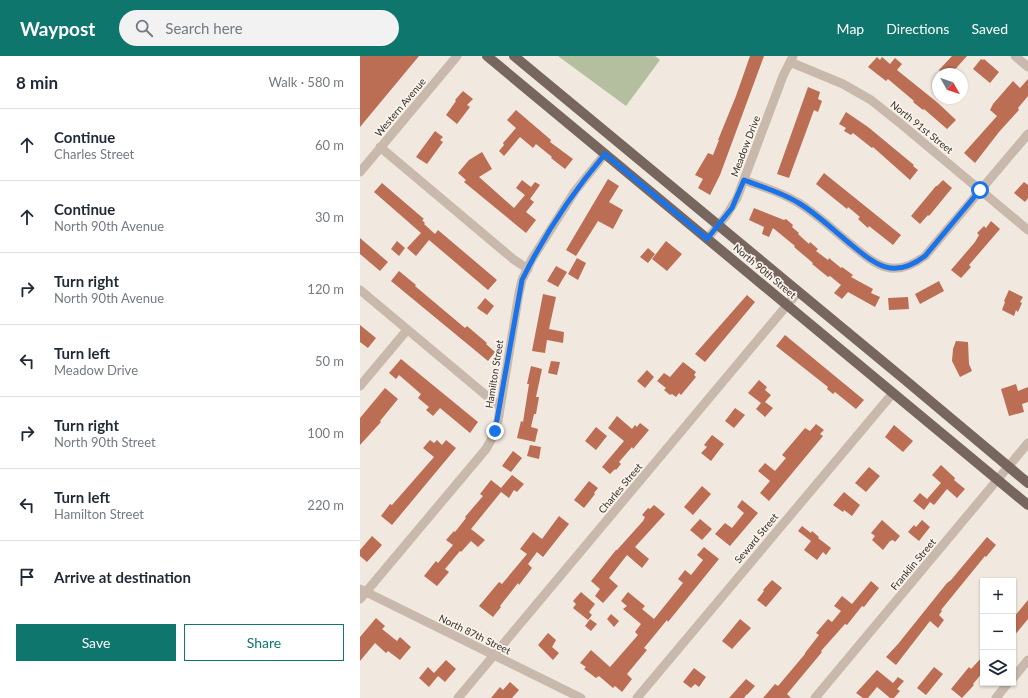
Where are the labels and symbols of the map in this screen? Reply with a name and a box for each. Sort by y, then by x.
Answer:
north arrow [932,68,968,104]
street label: Western Avenue [372,75,428,139]
street label: North 91st Street [888,98,956,156]
street label: Meadow Drive [728,114,762,178]
route start [971,181,989,199]
street label: North 90th Street [731,241,799,301]
street label: Hamilton Street [483,339,505,409]
route end [486,422,504,440]
street label: Charles Street [596,460,645,516]
street label: Seward Street [732,510,781,565]
street label: Franklin Street [888,535,938,592]
street label: North 87th Street [437,611,513,657]

